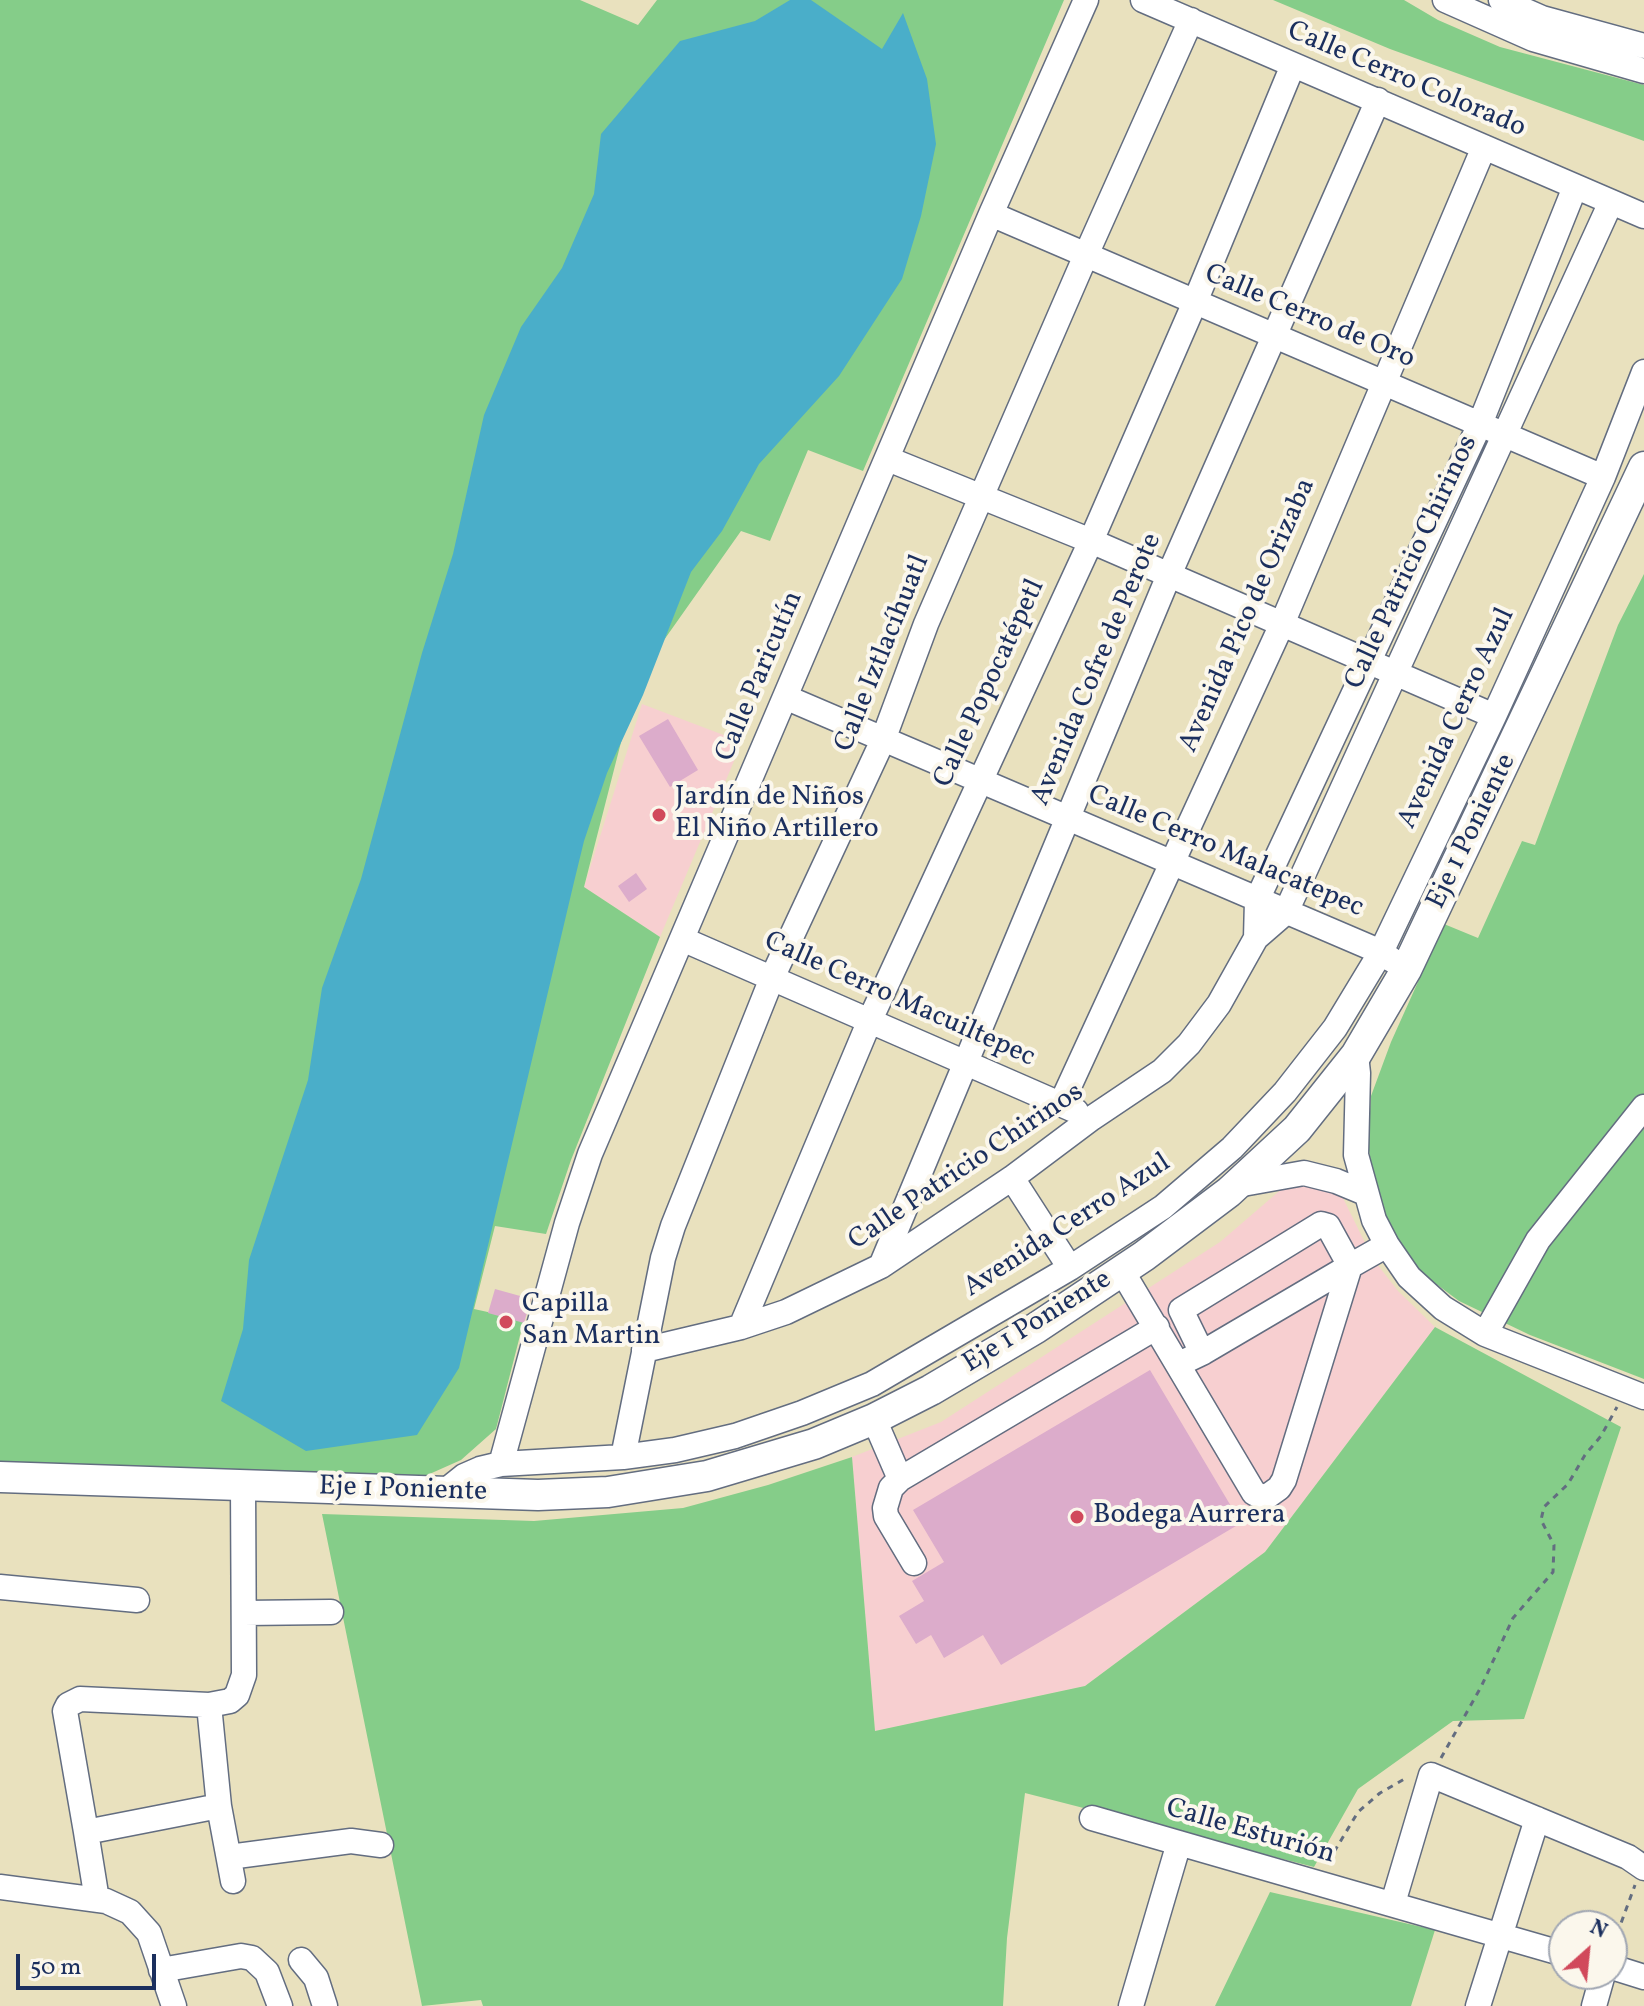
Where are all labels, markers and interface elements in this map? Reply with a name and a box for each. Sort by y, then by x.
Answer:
street label: Calle Cerro Colorado [1282,16,1530,146]
street label: Calle Cerro de Oro [1199,259,1419,377]
street label: Calle Patricio Chirinos [1339,431,1487,695]
street label: Avenida Pico de Orizaba [1173,474,1325,758]
street label: Avenida Cofre de Perote [1025,529,1171,811]
street label: Calle Iztlacíhuatl [829,551,939,757]
street label: Calle Popocatépetl [928,575,1054,793]
street label: Calle Paricutín [710,587,812,767]
street label: Avenida Cerro Azul [1392,603,1524,835]
street label: Eje 1 Poniente [1421,749,1525,915]
street label: Calle Cerro Malacatepec [1082,780,1368,926]
place label: Jardín de Niños El Niño Artillero [675,782,879,848]
marker: Jardín de Niños El Niño Artillero [650,806,668,824]
street label: Calle Cerro Macuiltepec [758,926,1040,1076]
street label: Calle Patricio Chirinos [843,1077,1091,1259]
street label: Avenida Cerro Azul [958,1148,1178,1306]
street label: Eje 1 Poniente [958,1264,1118,1382]
place label: Capilla San Martin [522,1289,660,1355]
marker: Capilla San Martin [497,1313,515,1331]
street label: Eje 1 Poniente [318,1471,488,1511]
place label: Bodega Aurrera [1093,1500,1286,1534]
marker: Bodega Aurrera [1068,1508,1086,1526]
street label: Calle Esturión [1162,1793,1338,1873]
north arrow [1548,1910,1628,1990]
text: N [1584,1913,1612,1947]
scale bar [20,1938,160,1988]
text: 50 m [30,1951,82,1985]

